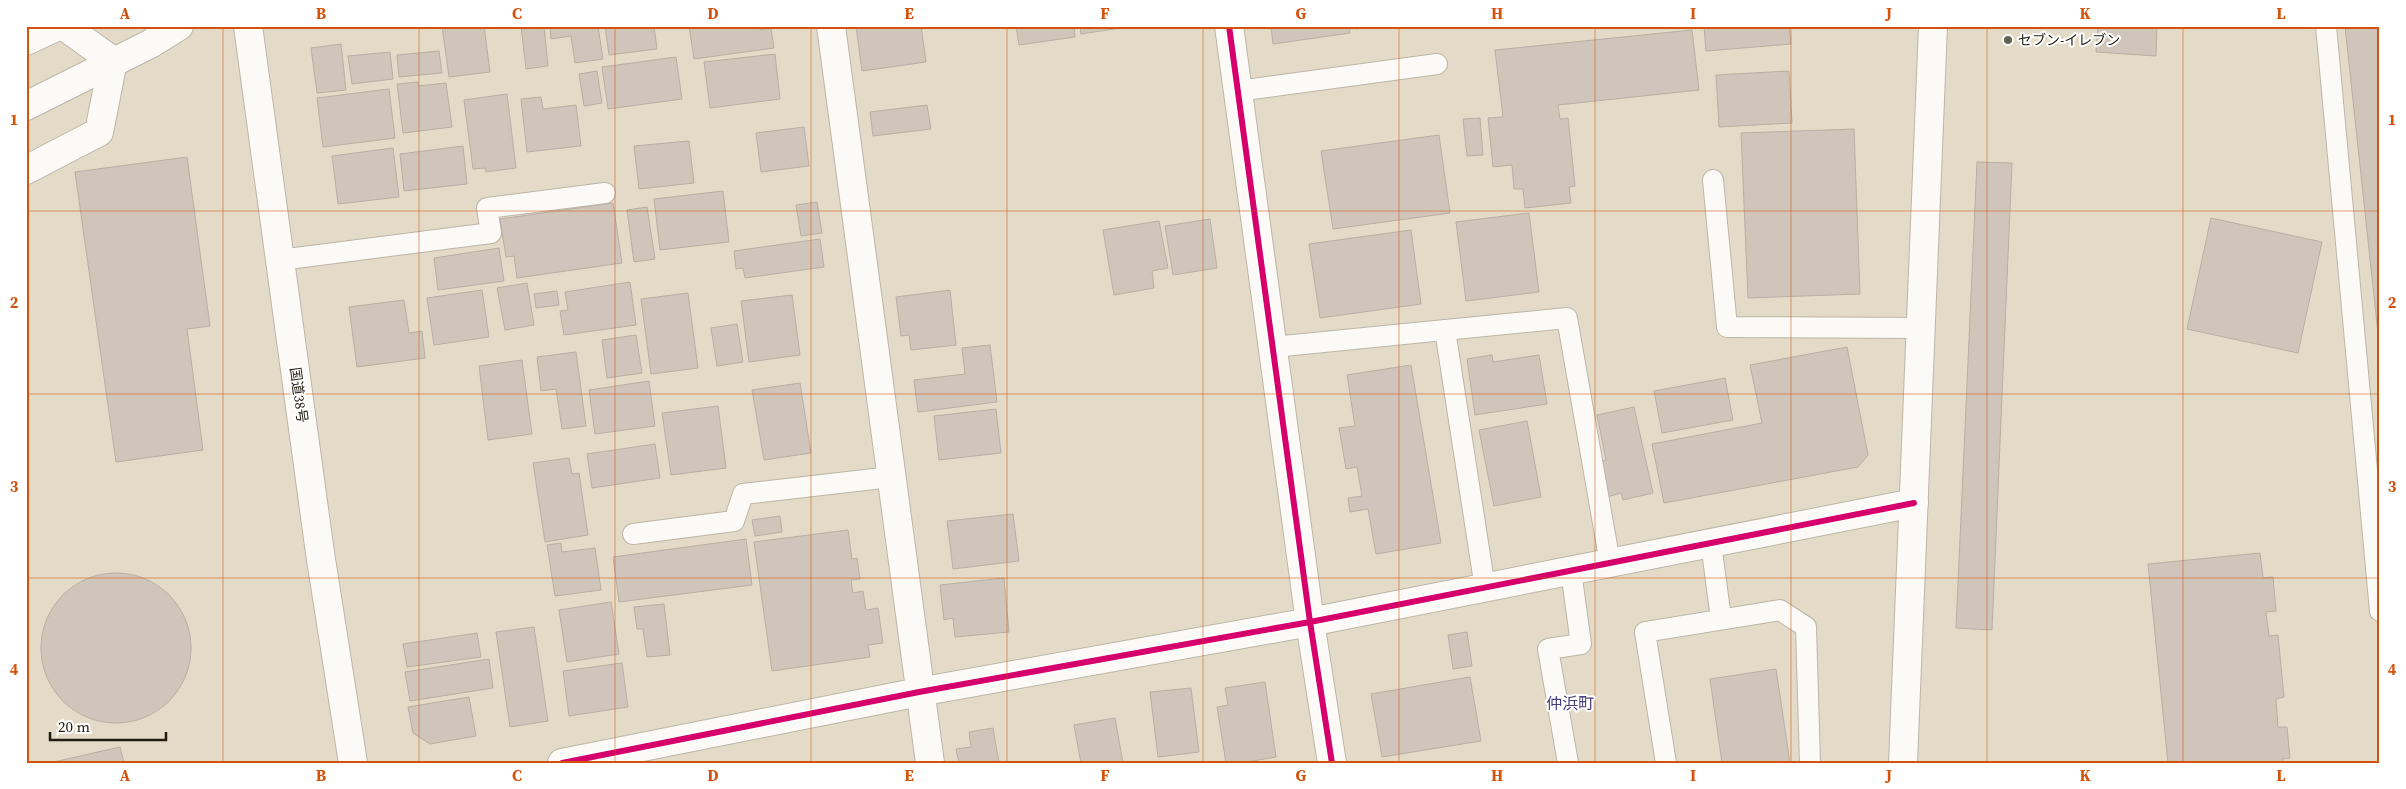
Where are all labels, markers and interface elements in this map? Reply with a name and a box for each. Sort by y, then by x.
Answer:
text: A [120,2,131,24]
text: B [316,2,327,24]
text: C [512,2,522,24]
text: D [707,2,719,24]
text: E [904,2,914,24]
text: F [1100,2,1110,24]
text: G [1296,2,1307,24]
text: H [1491,2,1503,24]
text: I [1690,2,1696,24]
text: J [1885,2,1892,24]
text: K [2079,2,2091,24]
text: L [2276,2,2286,24]
place label: セブン-イレブン [2018,30,2120,50]
marker: セブン-イレブン [2002,34,2014,46]
text: 1 [10,108,18,130]
text: 1 [2388,108,2396,130]
text: 2 [10,291,19,313]
text: 2 [2388,291,2397,313]
street label: 国道38号 [285,366,313,424]
text: 3 [10,475,19,497]
text: 3 [2388,475,2397,497]
text: 4 [10,658,19,680]
text: 4 [2388,658,2397,680]
district label: 仲浜町 [1546,692,1594,714]
scale bar [50,709,166,741]
text: 20 m [58,716,90,737]
text: A [120,764,131,786]
text: B [316,764,327,786]
text: C [512,764,522,786]
text: D [707,764,719,786]
text: E [904,764,914,786]
text: F [1100,764,1110,786]
text: G [1296,764,1307,786]
text: H [1491,764,1503,786]
text: I [1690,764,1696,786]
text: J [1885,764,1892,786]
text: K [2079,764,2091,786]
text: L [2276,764,2286,786]

